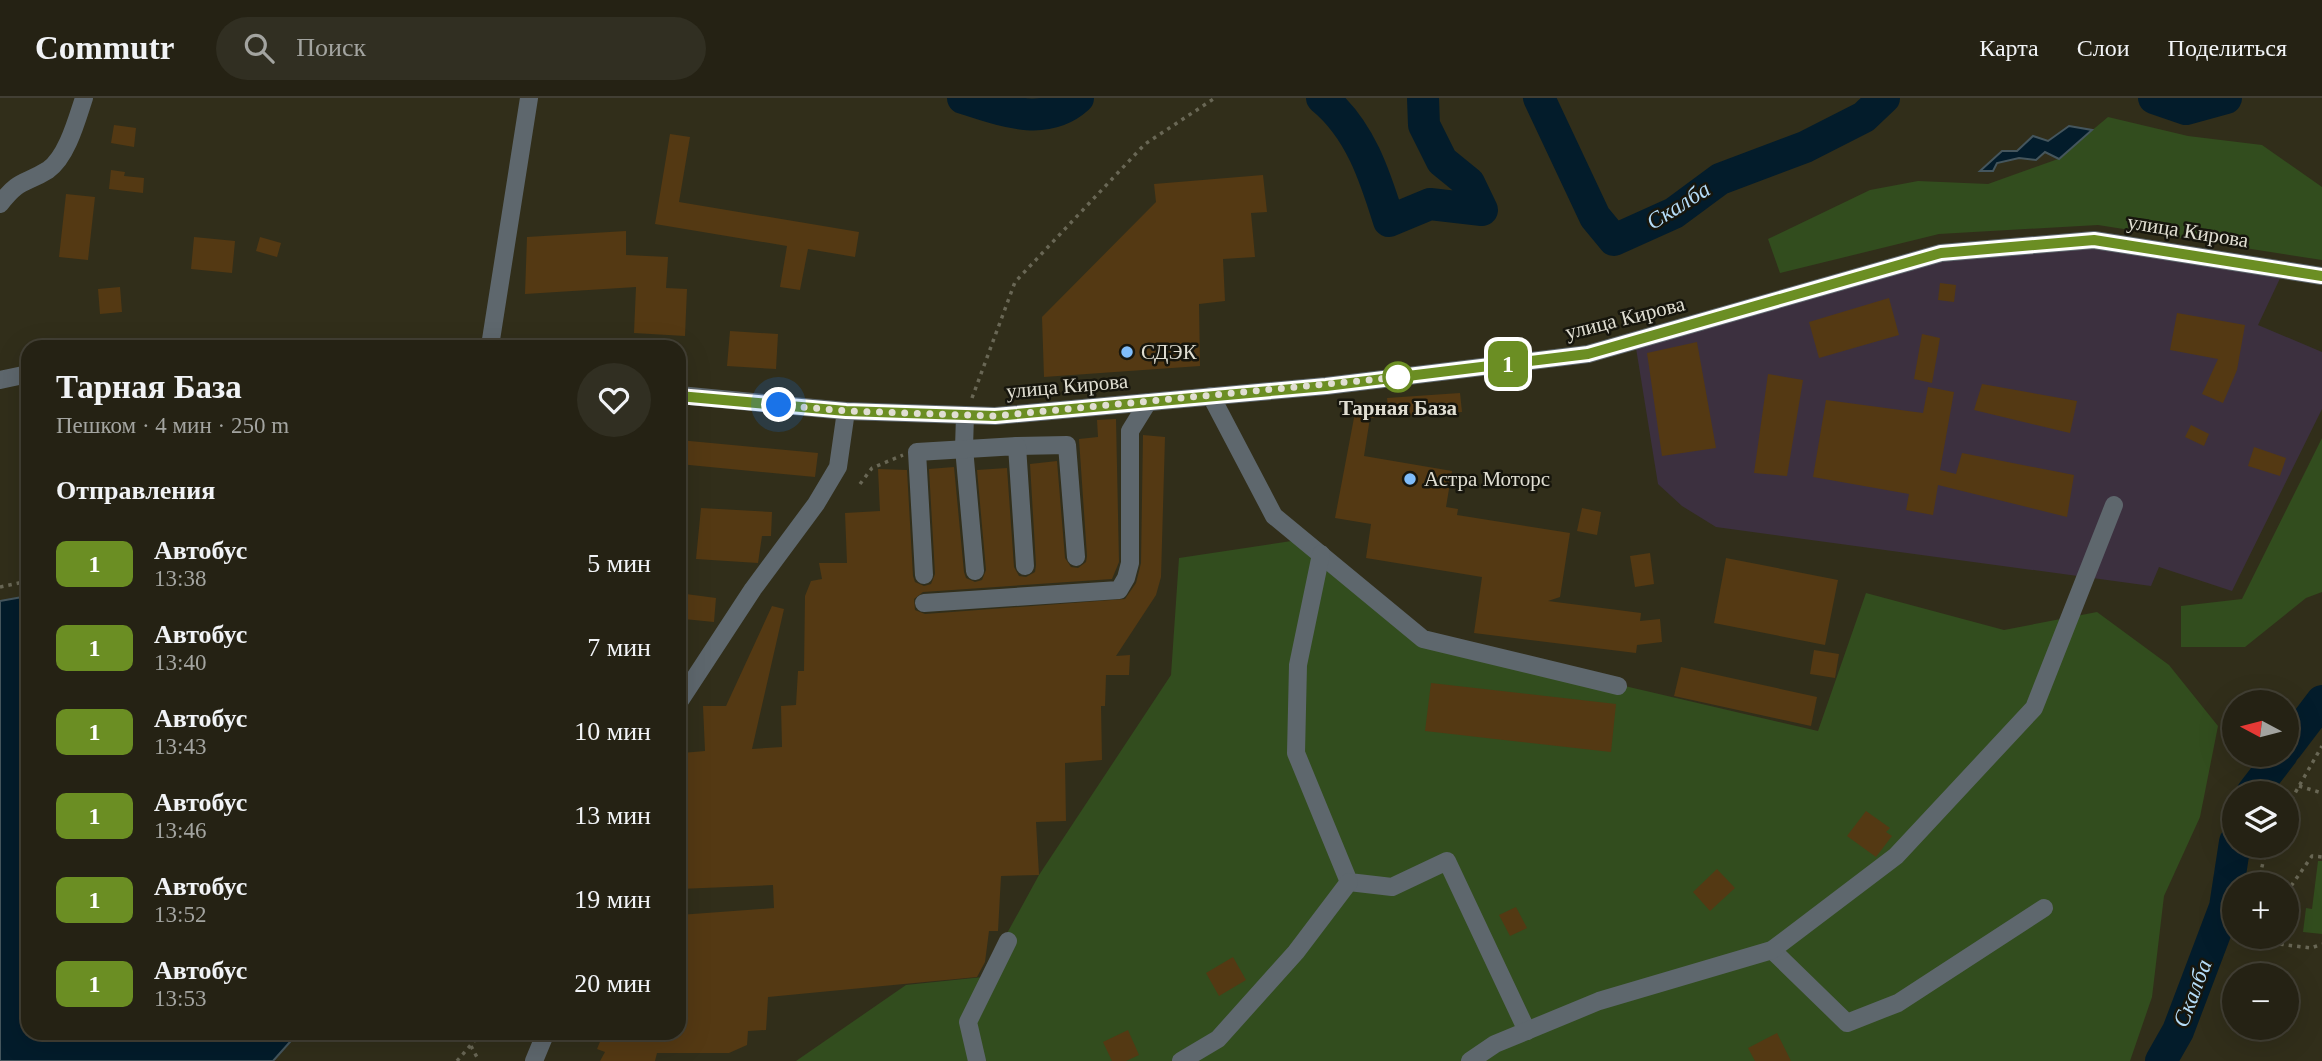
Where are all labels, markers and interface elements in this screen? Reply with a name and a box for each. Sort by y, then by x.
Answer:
search box [216,17,706,80]
icon: search [240,29,278,67]
text: Commutr [35,30,174,66]
text: Поиск [296,33,366,62]
text: Карта [1979,35,2039,61]
text: Слои [2077,35,2130,61]
text: Поделиться [2168,35,2287,61]
water label: Скалба [1642,176,1715,235]
street label: улица Кирова [2126,210,2251,253]
street label: улица Кирова [1563,291,1688,344]
place label: СДЭК [1141,340,1198,364]
line badge: 1 [1485,341,1531,387]
marker: СДЭК [1119,344,1135,360]
text: 1 [1502,351,1514,377]
marker: Тарная База [1383,362,1413,392]
button: heart [577,363,651,437]
text: Тарная База [56,369,242,405]
street label: улица Кирова [1005,369,1130,403]
your location [761,387,796,422]
place label: Тарная База [1339,396,1458,420]
text: Пешком · 4 мин · 250 m [56,413,289,438]
place label: Астра Моторс [1424,467,1550,491]
marker: Астра Моторс [1402,471,1418,487]
text: Отправления [56,476,215,505]
text: Автобус [154,536,247,565]
text: 5 мин [587,549,651,578]
text: 1 [89,551,101,577]
text: 13:38 [154,566,206,591]
text: Автобус [154,620,247,649]
text: 7 мин [587,633,651,662]
text: 1 [89,635,101,661]
text: 13:40 [154,650,206,675]
north arrow [2222,690,2300,766]
map controls [2222,690,2299,1040]
text: Автобус [154,704,247,733]
text: 10 мин [574,717,651,746]
text: 1 [89,719,101,745]
text: 13:43 [154,734,206,759]
button: layers [2222,781,2299,858]
text: Автобус [154,788,247,817]
text: 13 мин [574,801,651,830]
text: 1 [89,803,101,829]
text: 13:46 [154,818,206,843]
text: Автобус [154,872,247,901]
button: + [2222,872,2299,949]
text: 19 мин [574,885,651,914]
text: 1 [89,887,101,913]
text: 13:52 [154,902,206,927]
text: Автобус [154,956,247,985]
water label: Скалба [2168,956,2217,1031]
button: − [2222,963,2299,1040]
text: 20 мин [574,969,651,998]
text: 1 [89,971,101,997]
text: 13:53 [154,986,206,1011]

